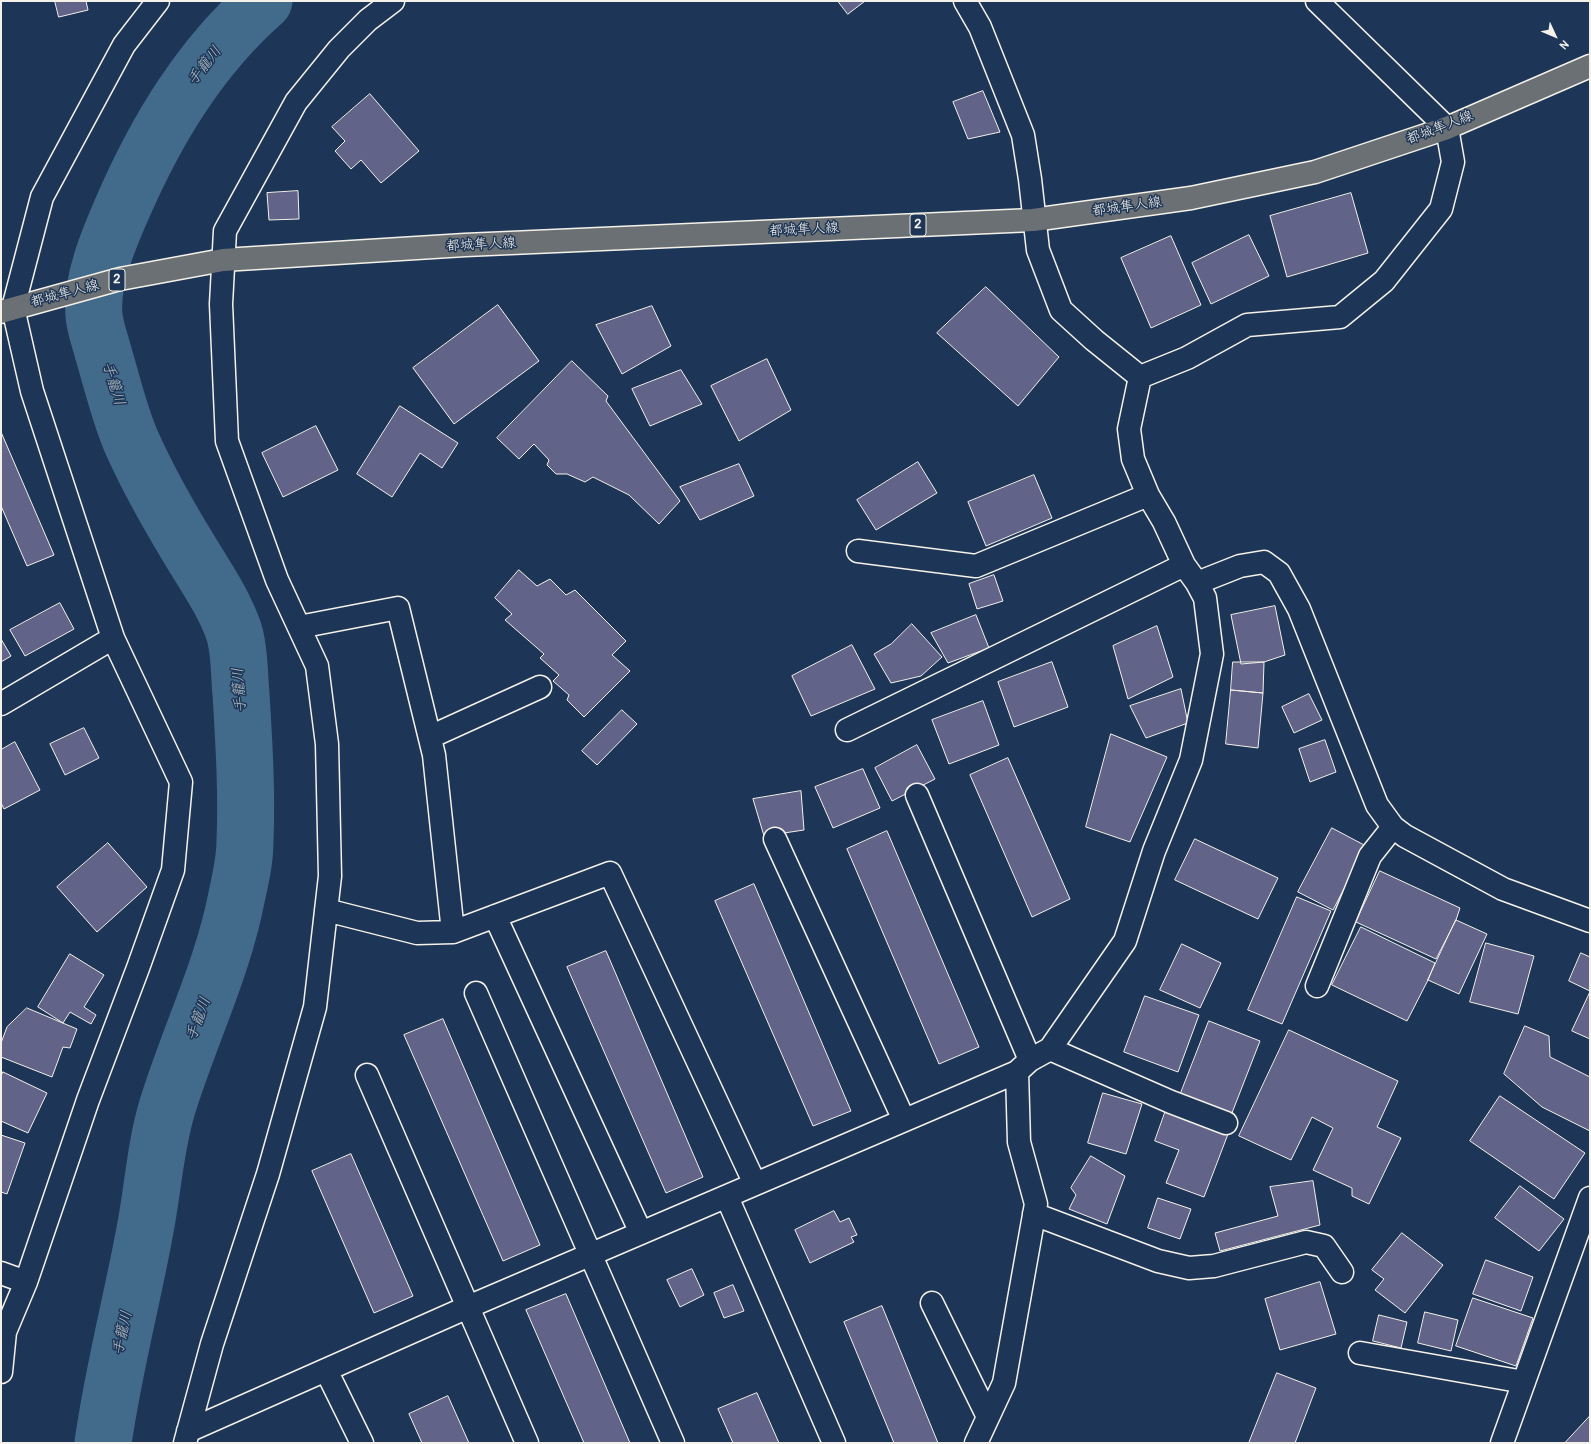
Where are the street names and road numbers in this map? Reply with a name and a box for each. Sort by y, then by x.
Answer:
street label: 都城隼人線 [1404,108,1476,148]
street label: 都城隼人線 [1091,194,1163,220]
road number: 2 [910,214,926,236]
street label: 都城隼人線 [769,220,839,240]
street label: 都城隼人線 [446,235,516,255]
road number: 2 [109,269,125,291]
street label: 都城隼人線 [29,277,101,311]

